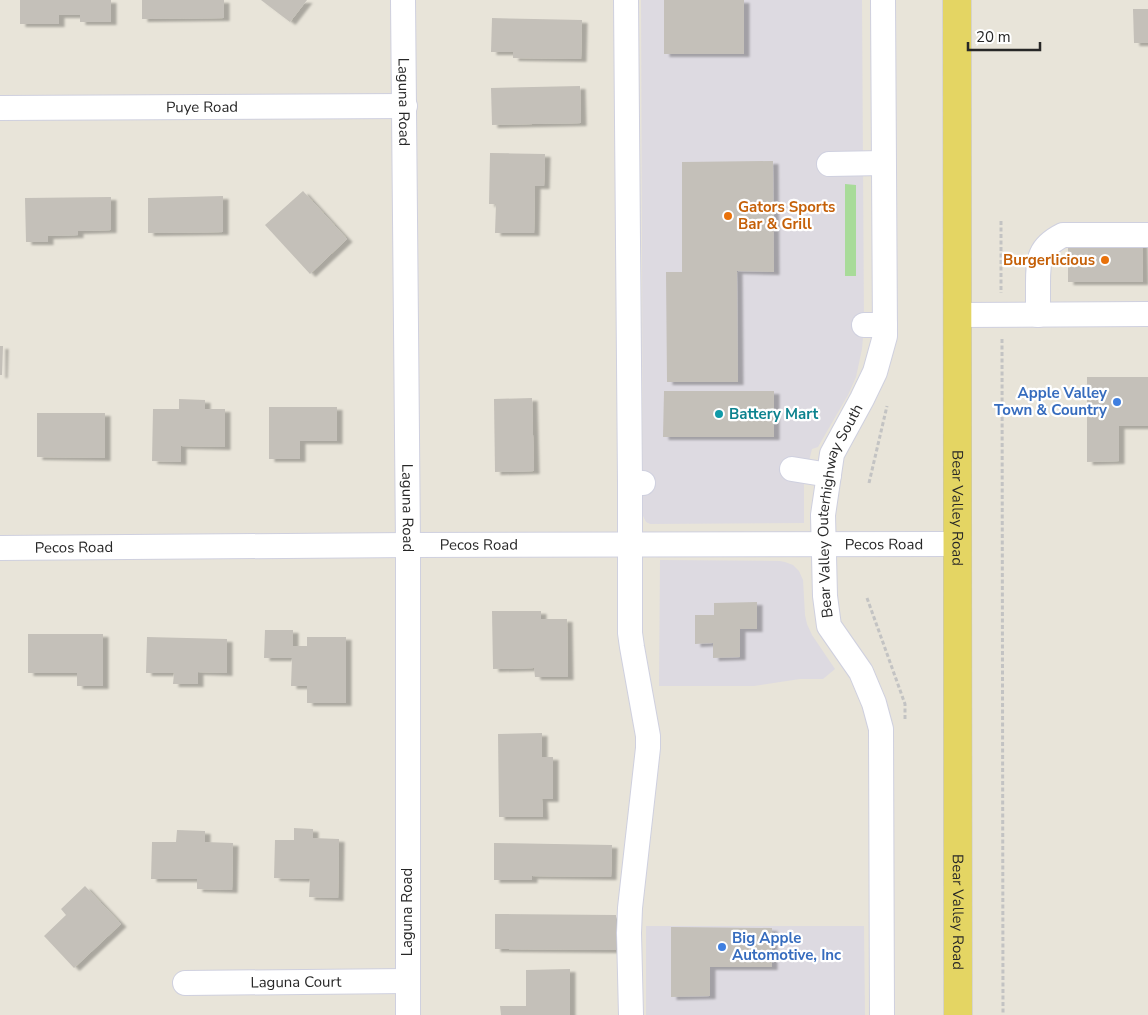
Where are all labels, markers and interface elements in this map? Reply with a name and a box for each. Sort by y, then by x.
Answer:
scale bar [968,20,1040,52]
text: 20 m [976,27,1011,47]
street label: Laguna Road [394,58,414,146]
street label: Puye Road [166,97,238,117]
place label: Gators Sports Bar & Grill [738,197,835,234]
marker: Gators Sports Bar & Grill [722,210,734,222]
place label: Burgerlicious [1003,250,1095,270]
marker: Burgerlicious [1099,254,1111,266]
place label: Apple Valley Town & Country [994,383,1107,420]
marker: Apple Valley Town & Country [1111,396,1123,408]
street label: Bear Valley Outerhighway South [813,400,867,619]
place label: Battery Mart [729,404,818,424]
marker: Battery Mart [713,408,725,420]
street label: Bear Valley Road [947,450,968,566]
street label: Laguna Road [397,464,418,552]
street label: Pecos Road [845,534,923,554]
street label: Pecos Road [440,535,518,555]
street label: Pecos Road [35,537,113,558]
street label: Bear Valley Road [948,854,968,970]
street label: Laguna Road [397,868,417,956]
place label: Big Apple Automotive, Inc [732,928,841,965]
marker: Big Apple Automotive, Inc [716,941,728,953]
street label: Laguna Court [250,972,342,992]

